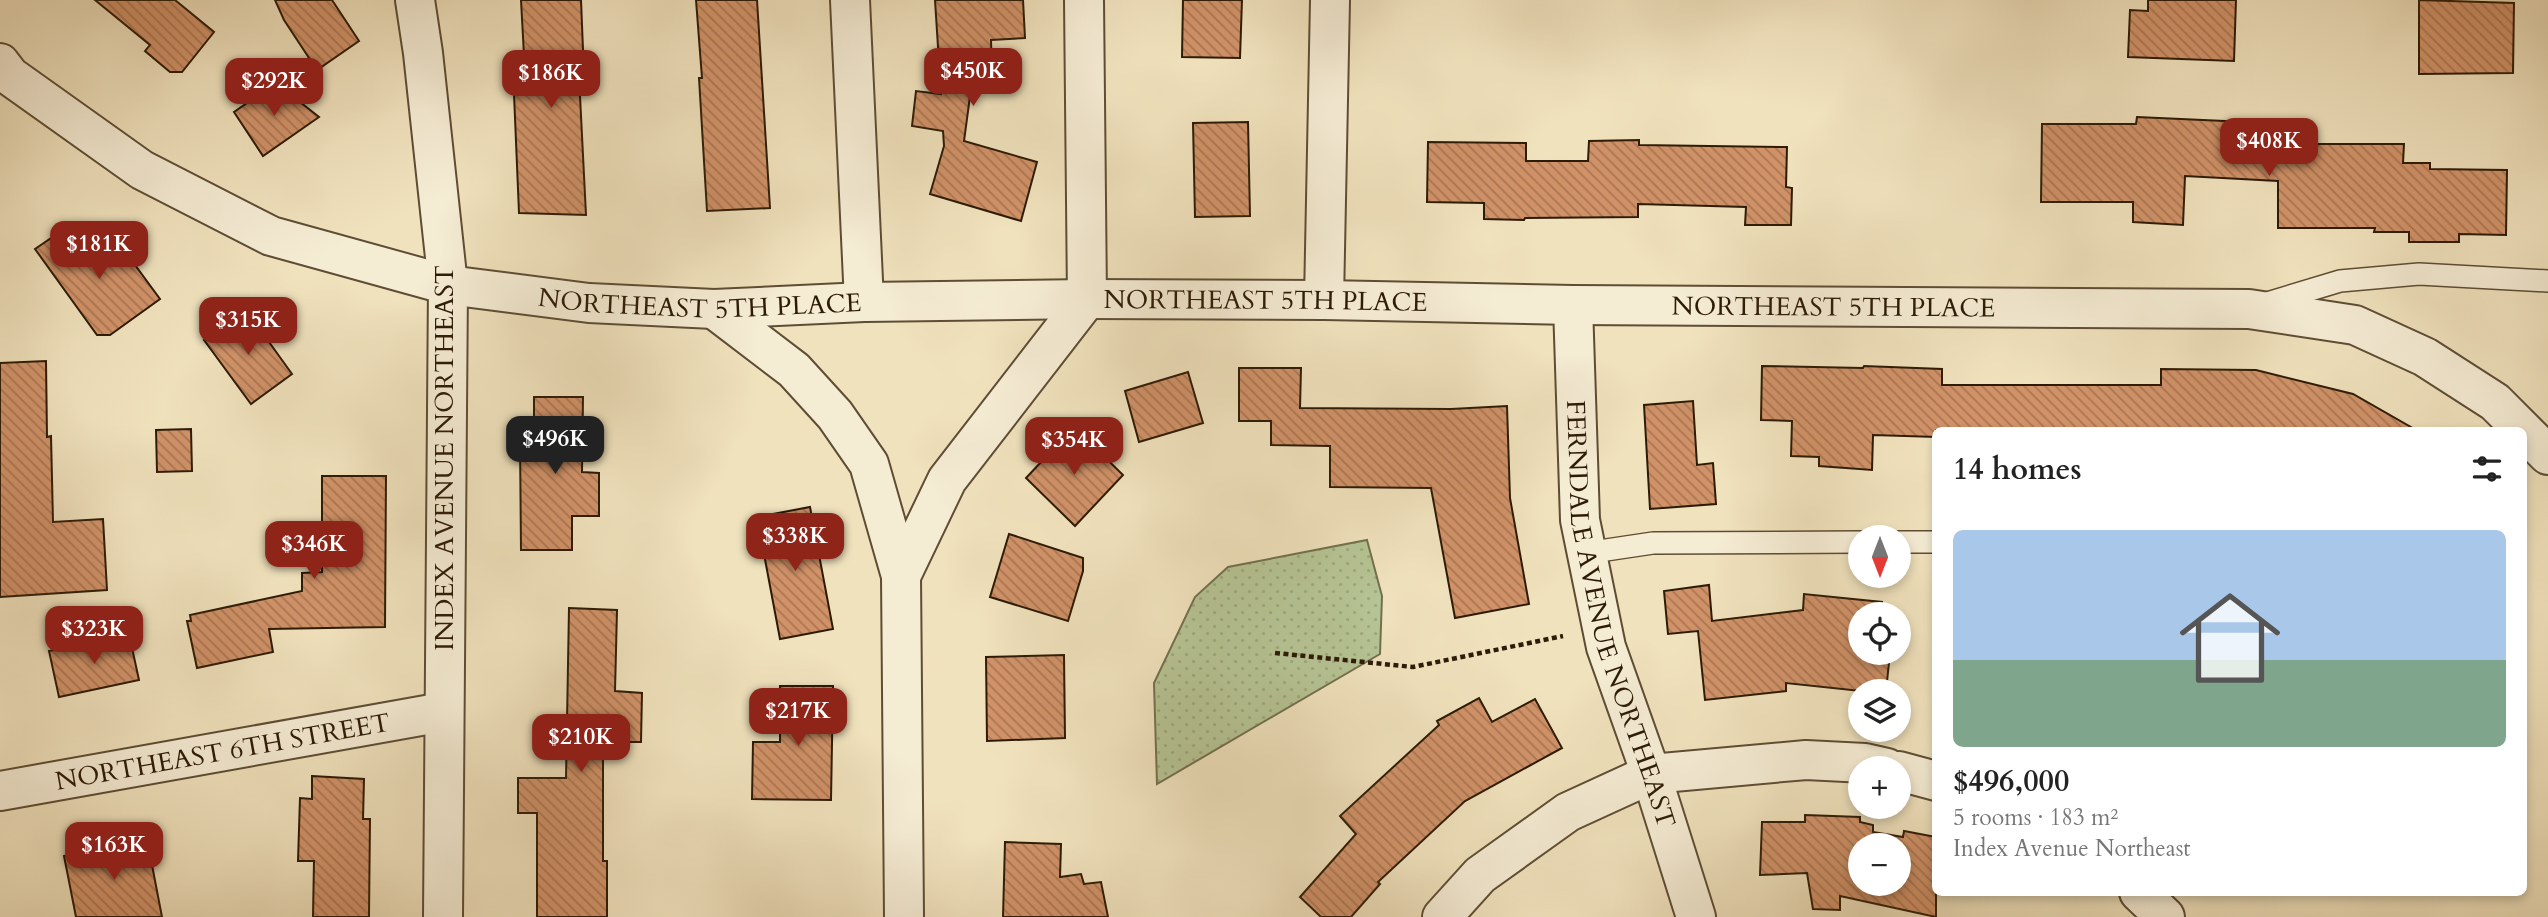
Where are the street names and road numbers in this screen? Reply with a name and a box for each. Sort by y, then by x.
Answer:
street label: INDEX AVENUE NORTHEAST [427,265,462,651]
street label: NORTHEAST 5TH PLACE [536,280,862,327]
street label: NORTHEAST 5TH PLACE [1104,282,1428,320]
street label: NORTHEAST 5TH PLACE [1671,289,1995,325]
street label: FERNDALE AVENUE NORTHEAST [1558,400,1684,832]
street label: NORTHEAST 6TH STREET [52,705,393,799]

